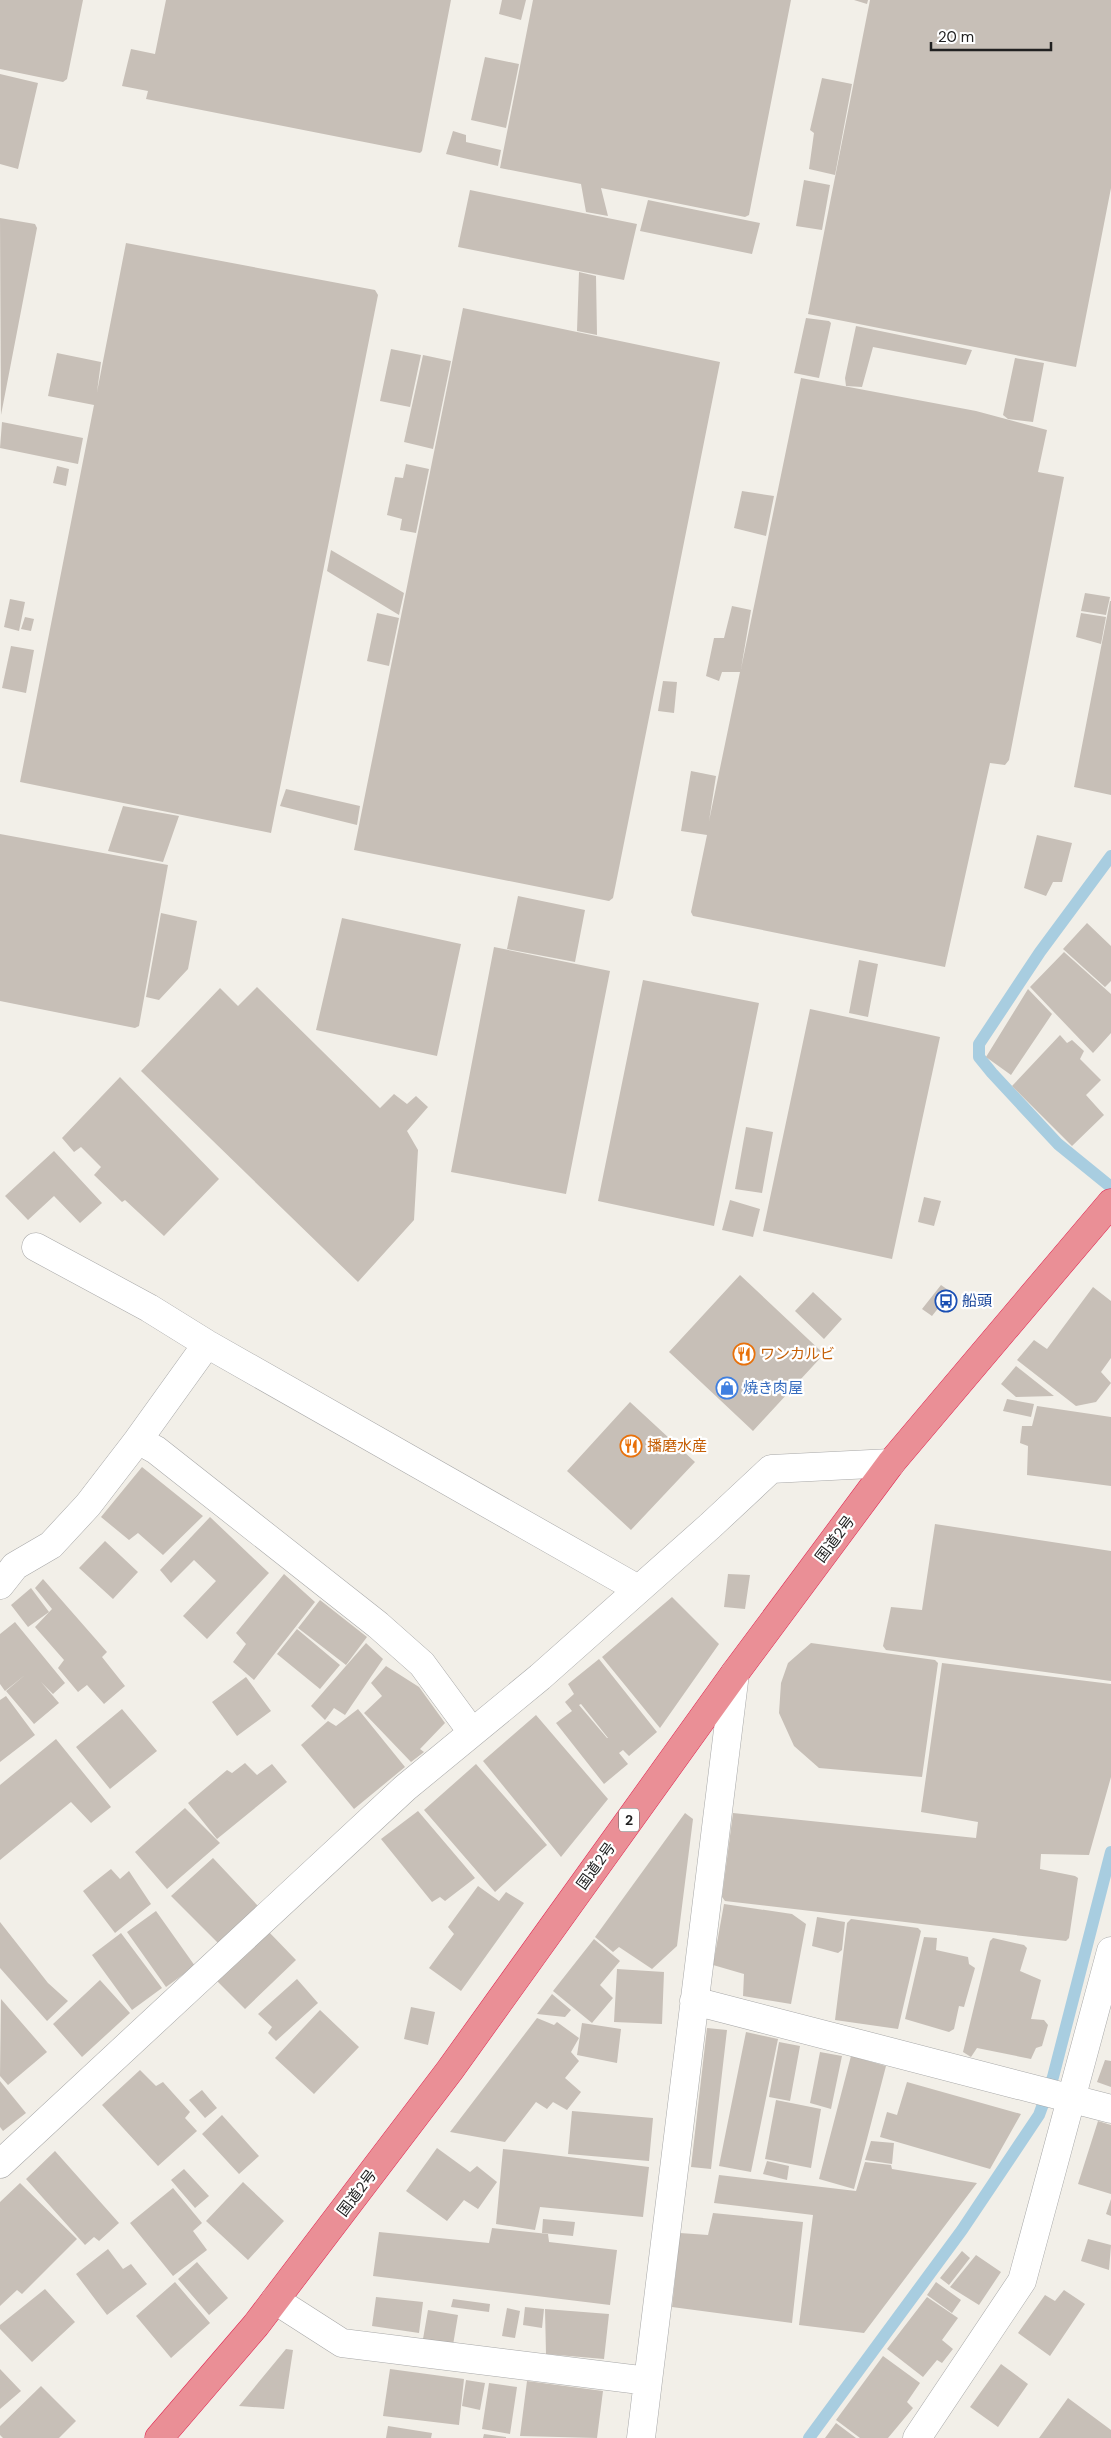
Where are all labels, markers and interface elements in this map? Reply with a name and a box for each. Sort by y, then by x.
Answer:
scale bar [931,20,1051,52]
text: 20 m [938,27,974,47]
bus stop icon: 船頭 [934,1289,958,1313]
place label: 船頭 [962,1291,992,1311]
restaurant icon: ワンカルビ [732,1342,756,1366]
place label: ワンカルビ [760,1344,835,1364]
shop icon: 焼き肉屋 [715,1376,739,1400]
place label: 焼き肉屋 [743,1378,803,1398]
restaurant icon: 播磨水産 [619,1434,643,1458]
place label: 播磨水産 [647,1436,707,1456]
street label: 国道2号 [811,1512,859,1566]
road number: 2 [619,1808,639,1832]
street label: 国道2号 [572,1838,620,1894]
street label: 国道2号 [333,2166,381,2220]

